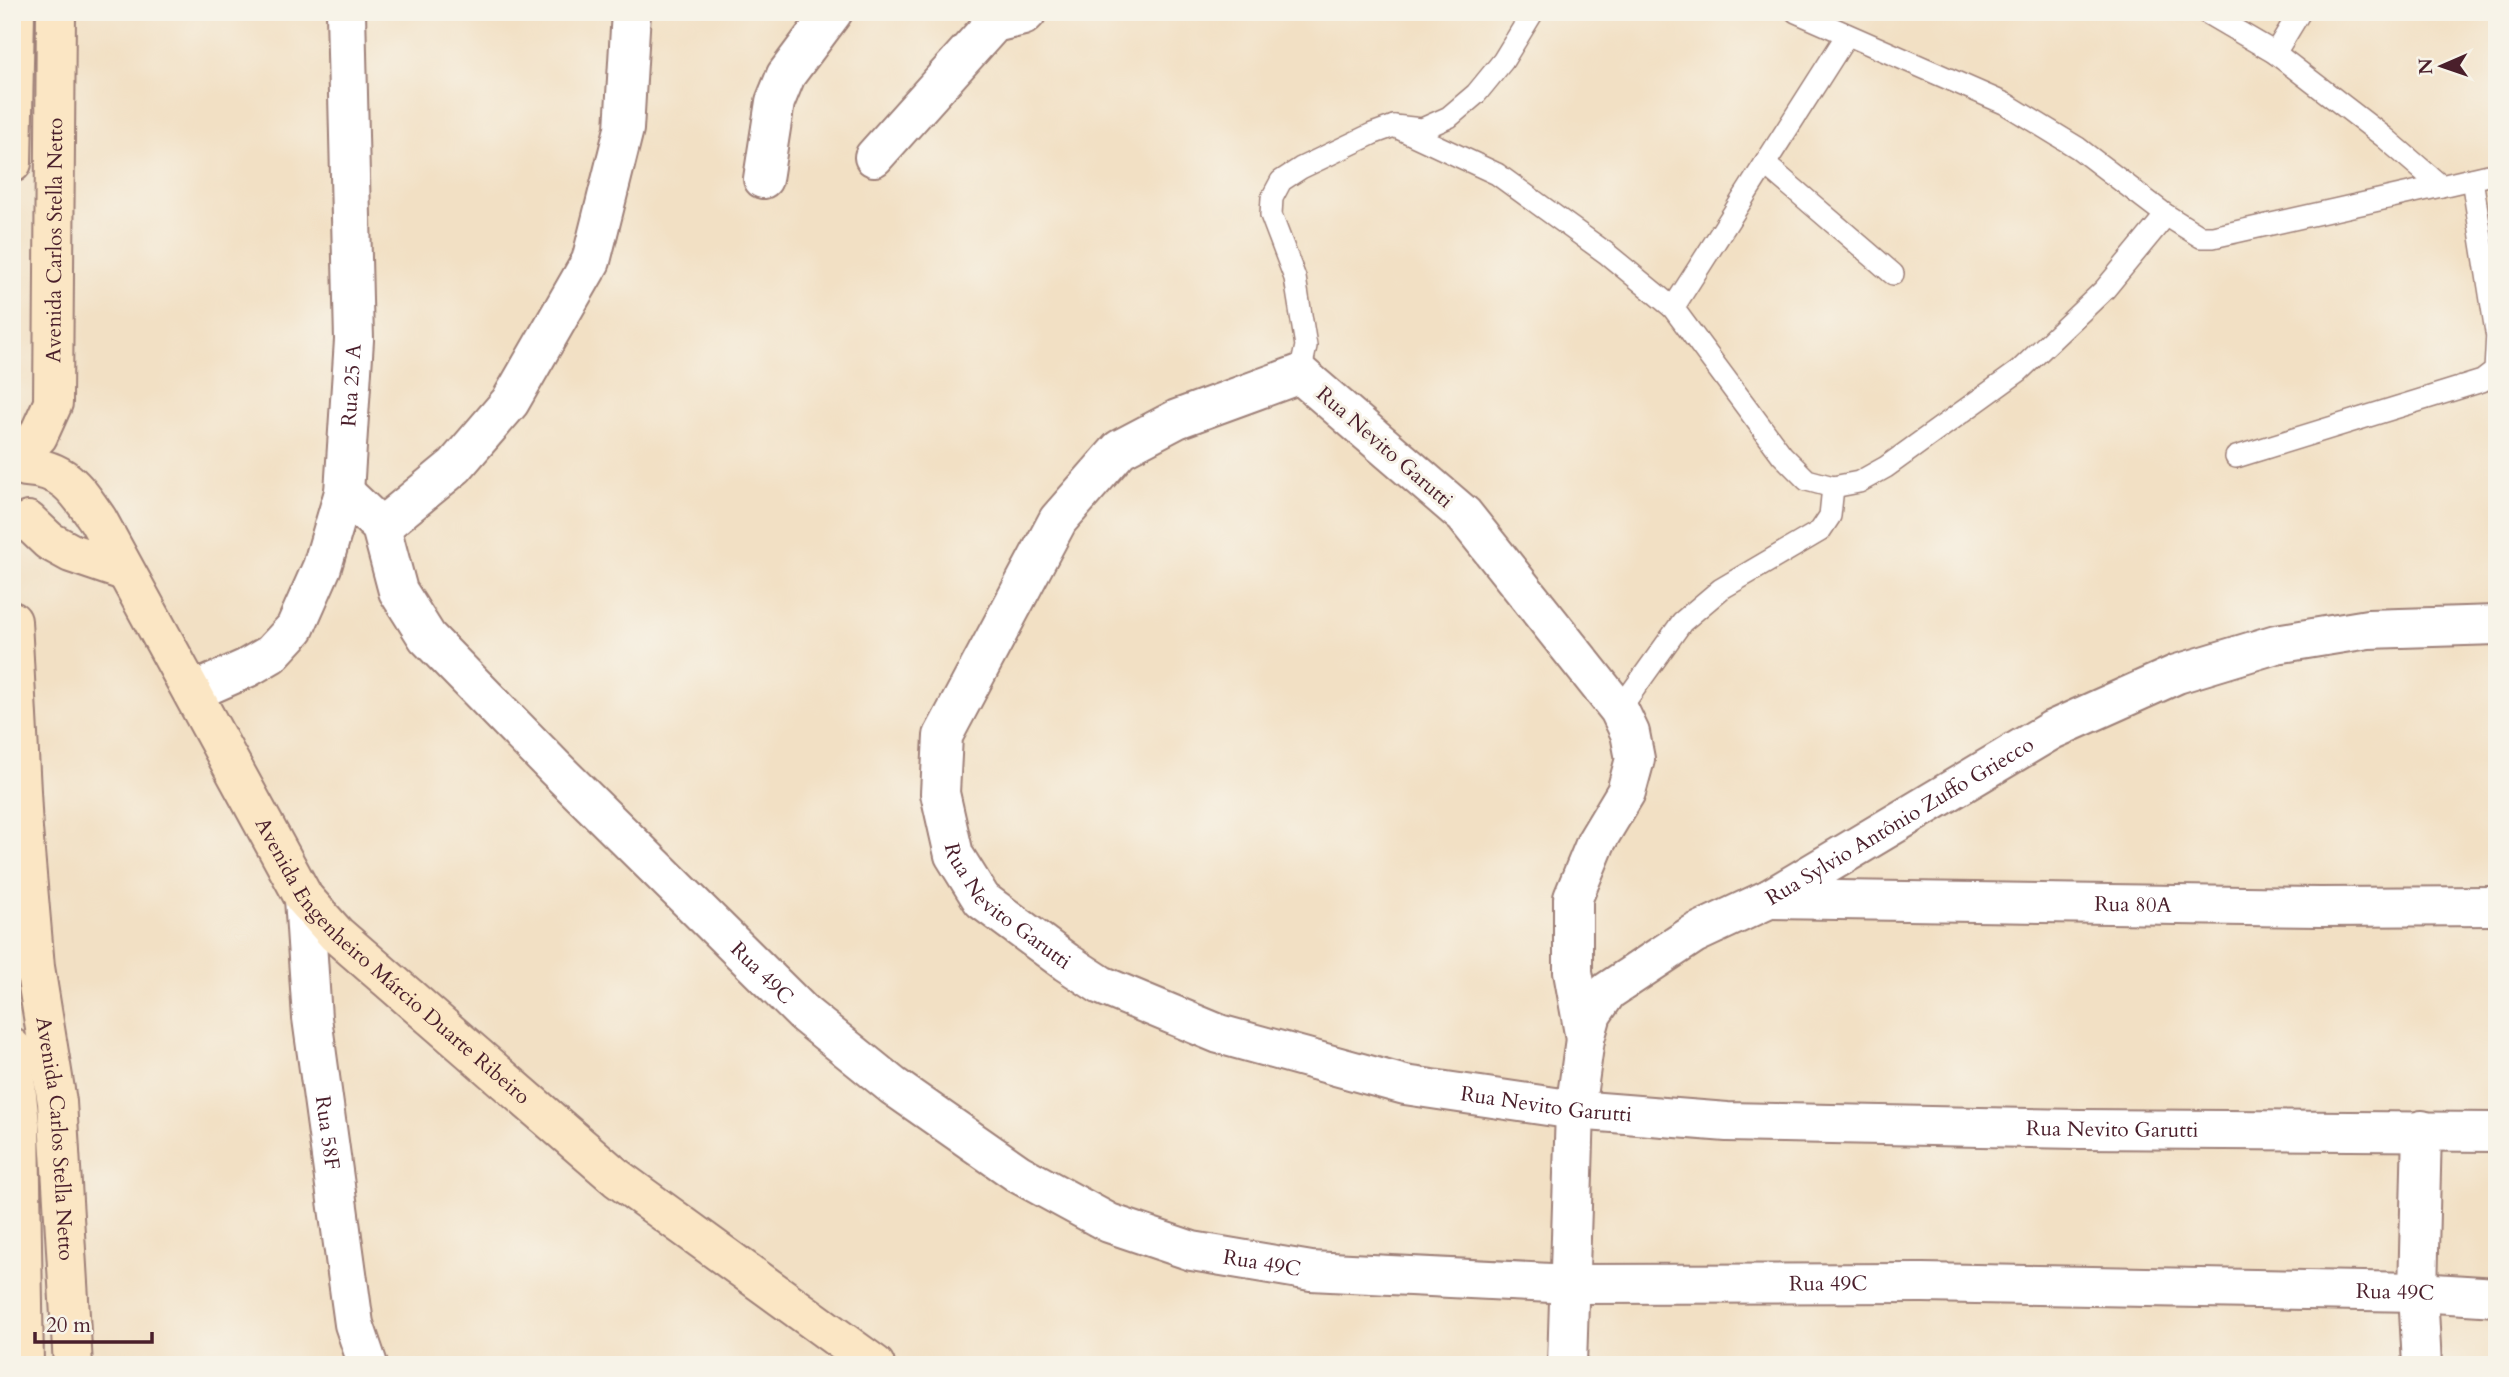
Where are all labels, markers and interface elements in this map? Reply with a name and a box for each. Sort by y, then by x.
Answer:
north arrow [2408,32,2478,102]
text: N [2413,57,2439,75]
street label: Avenida Carlos Stella Netto [39,118,70,363]
street label: Rua 25 A [334,343,369,428]
street label: Rua Nevito Garutti [1310,380,1459,515]
street label: Rua Sylvio Antônio Zuffo Griecco [1761,730,2039,913]
street label: Avenida Engenheiro Márcio Duarte Ribeiro [248,812,536,1111]
street label: Rua Nevito Garutti [937,840,1077,976]
street label: Rua 80A [2094,890,2172,920]
street label: Rua 49C [724,935,800,1011]
street label: Avenida Carlos Stella Netto [28,1015,81,1262]
street label: Rua Nevito Garutti [1459,1079,1633,1129]
street label: Rua 58F [308,1094,347,1172]
street label: Rua Nevito Garutti [2026,1114,2199,1145]
street label: Rua 49C [1221,1242,1303,1284]
street label: Rua 49C [1789,1269,1867,1298]
street label: Rua 49C [2356,1277,2435,1308]
scale bar [35,1300,152,1344]
text: 20 m [46,1311,91,1340]

